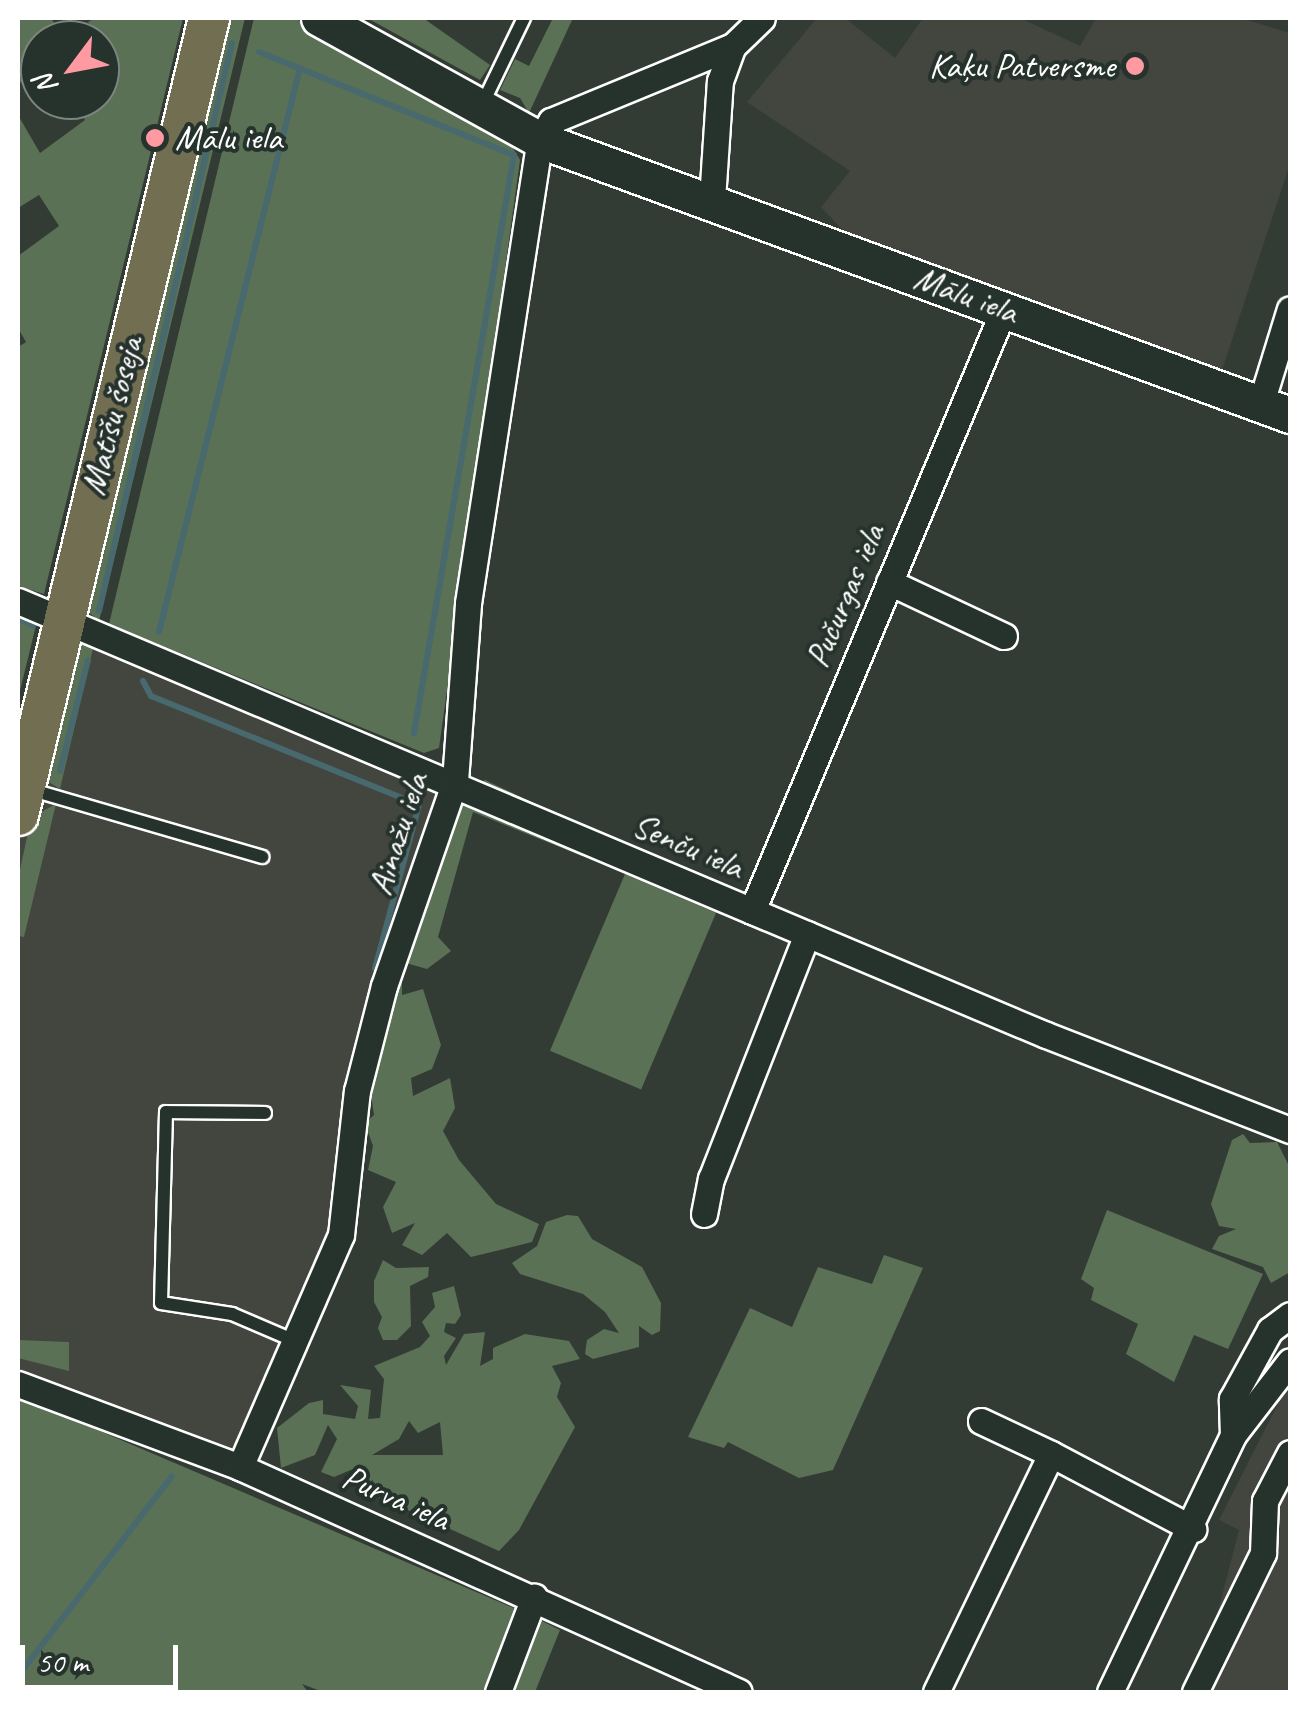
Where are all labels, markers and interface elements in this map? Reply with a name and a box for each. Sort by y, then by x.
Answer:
north arrow [20,20,120,120]
place label: Kaķu Patversme [927,45,1115,87]
marker: Kaķu Patversme [1124,55,1146,77]
text: N [26,68,65,102]
place label: Mālu iela [175,117,281,159]
marker: Mālu iela [144,127,166,149]
street label: Mālu iela [909,257,1023,333]
street label: Matīšu šoseja [72,333,152,499]
street label: Pučurgas iela [796,518,894,674]
street label: Ainažu iela [359,768,437,900]
street label: Senču iela [627,804,749,888]
street label: Purva iela [336,1456,456,1540]
scale bar [25,1625,182,1687]
text: 50 m [37,1643,88,1681]

